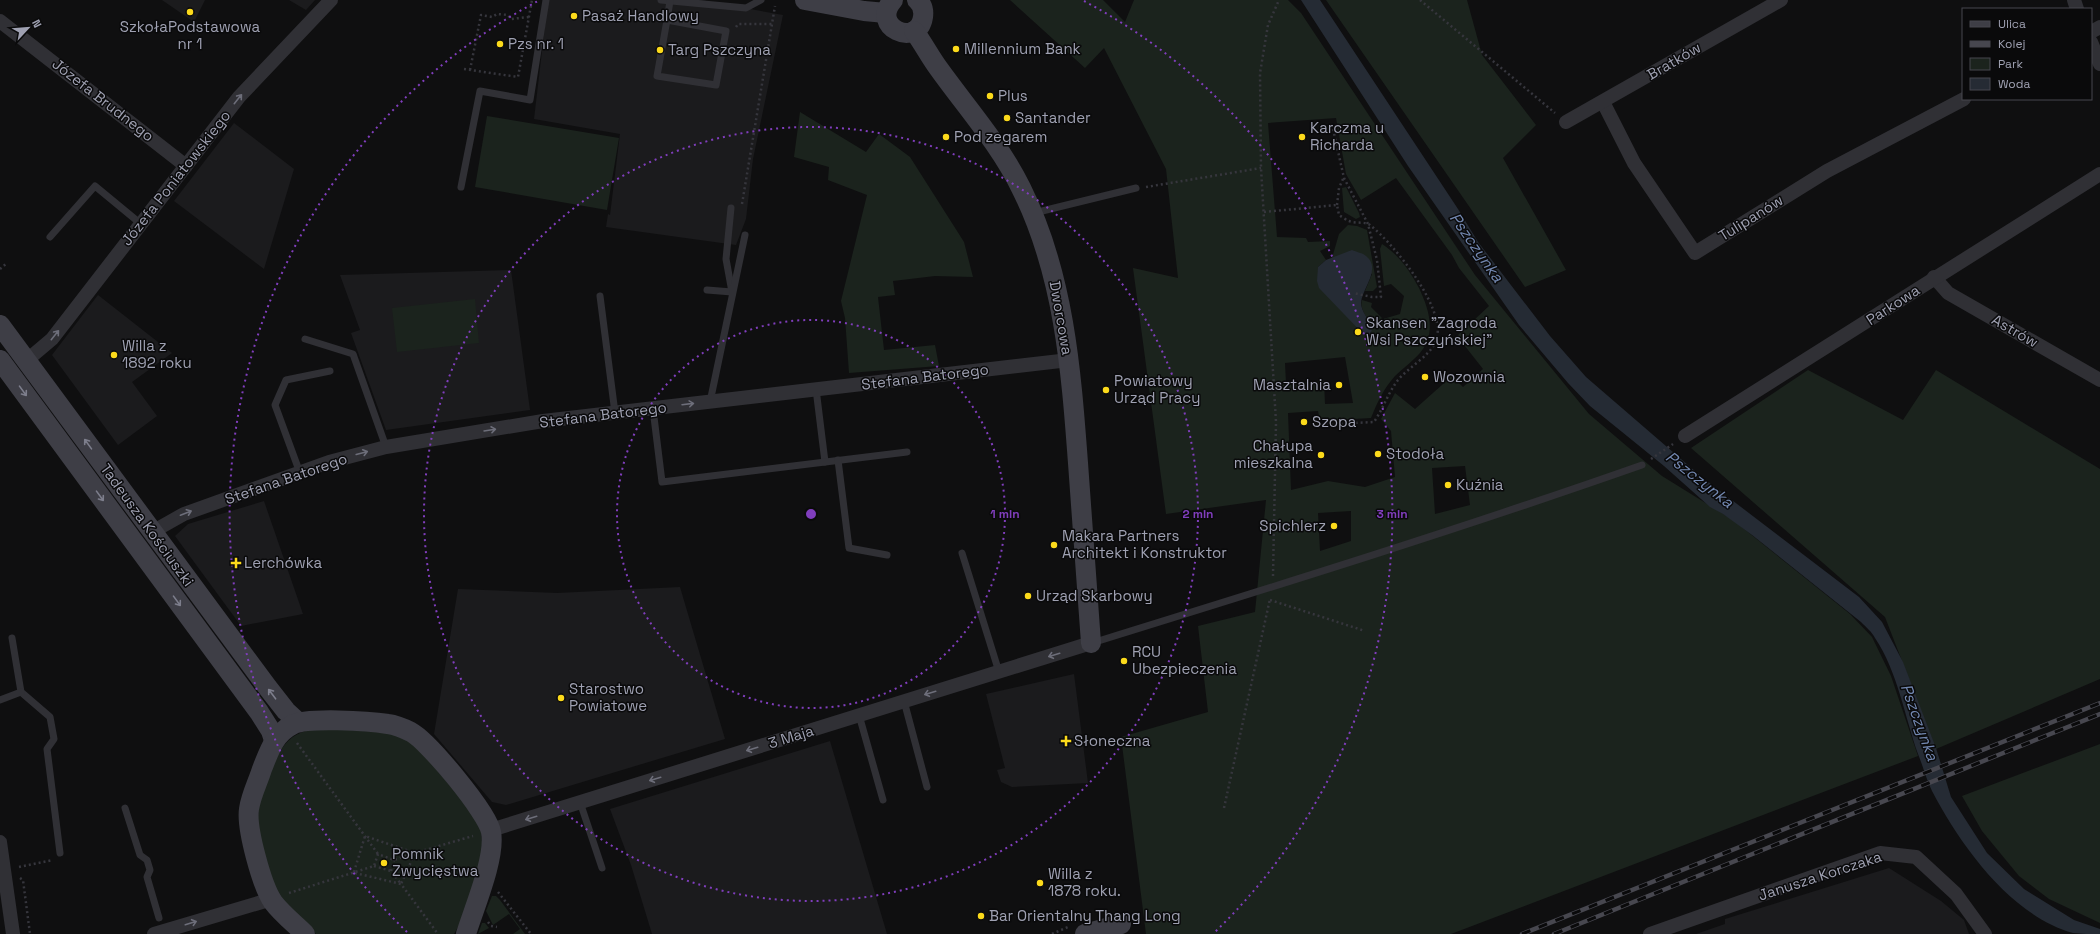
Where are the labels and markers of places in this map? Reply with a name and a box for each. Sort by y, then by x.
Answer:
place label: Pasaż Handlowy [582,6,699,25]
marker: SzkołaPodstawowa nr 1 [185,7,195,17]
marker: Pasaż Handlowy [569,11,579,21]
place label: SzkołaPodstawowa nr 1 [120,17,261,53]
place label: Pzs nr. 1 [508,34,564,53]
marker: Pzs nr. 1 [495,39,505,49]
place label: Millennium Bank [964,39,1081,58]
place label: Targ Pszczyna [668,40,771,59]
marker: Millennium Bank [951,44,961,54]
marker: Targ Pszczyna [655,45,665,55]
place label: Plus [998,86,1028,105]
marker: Plus [985,91,995,101]
place label: Santander [1015,108,1091,127]
marker: Santander [1002,113,1012,123]
place label: Karczma u Richarda [1310,118,1384,154]
place label: Pod zegarem [954,127,1047,146]
marker: Pod zegarem [941,132,951,142]
marker: Karczma u Richarda [1297,132,1307,142]
place label: Skansen "Zagroda Wsi Pszczyńskiej" [1366,313,1497,349]
marker: Skansen "Zagroda Wsi Pszczyńskiej" [1353,327,1363,337]
place label: Willa z 1892 roku [122,336,192,372]
marker: Willa z 1892 roku [109,350,119,360]
place label: Wozownia [1433,367,1505,386]
place label: Powiatowy Urząd Pracy [1114,371,1200,407]
marker: Wozownia [1420,372,1430,382]
place label: Masztalnia [1253,375,1331,394]
marker: Masztalnia [1334,380,1344,390]
marker: Powiatowy Urząd Pracy [1101,385,1111,395]
place label: Szopa [1312,412,1357,431]
marker: Szopa [1299,417,1309,427]
place label: Chałupa mieszkalna [1234,436,1313,472]
place label: Stodoła [1386,444,1445,463]
marker: Stodoła [1373,449,1383,459]
marker: Chałupa mieszkalna [1316,450,1326,460]
place label: Kuźnia [1456,475,1504,494]
marker: Kuźnia [1443,480,1453,490]
centre of rings [804,507,818,521]
place label: Spichlerz [1259,516,1326,535]
marker: Spichlerz [1329,521,1339,531]
place label: Makara Partners Architekt i Konstruktor [1062,526,1227,562]
marker: Makara Partners Architekt i Konstruktor [1049,540,1059,550]
place label: Lerchówka [244,553,323,572]
marker: Lerchówka [231,558,241,568]
place label: Urząd Skarbowy [1036,586,1153,605]
marker: Urząd Skarbowy [1023,591,1033,601]
place label: RCU Ubezpieczenia [1132,642,1237,678]
marker: RCU Ubezpieczenia [1119,656,1129,666]
place label: Starostwo Powiatowe [569,679,647,715]
marker: Starostwo Powiatowe [556,693,566,703]
place label: Słoneczna [1074,731,1151,750]
marker: Słoneczna [1061,736,1071,746]
place label: Pomnik Zwycięstwa [392,844,479,880]
marker: Pomnik Zwycięstwa [379,858,389,868]
place label: Willa z 1878 roku. [1048,864,1121,900]
marker: Willa z 1878 roku. [1035,878,1045,888]
place label: Bar Orientalny Thang Long [989,906,1181,925]
marker: Bar Orientalny Thang Long [976,911,986,921]

